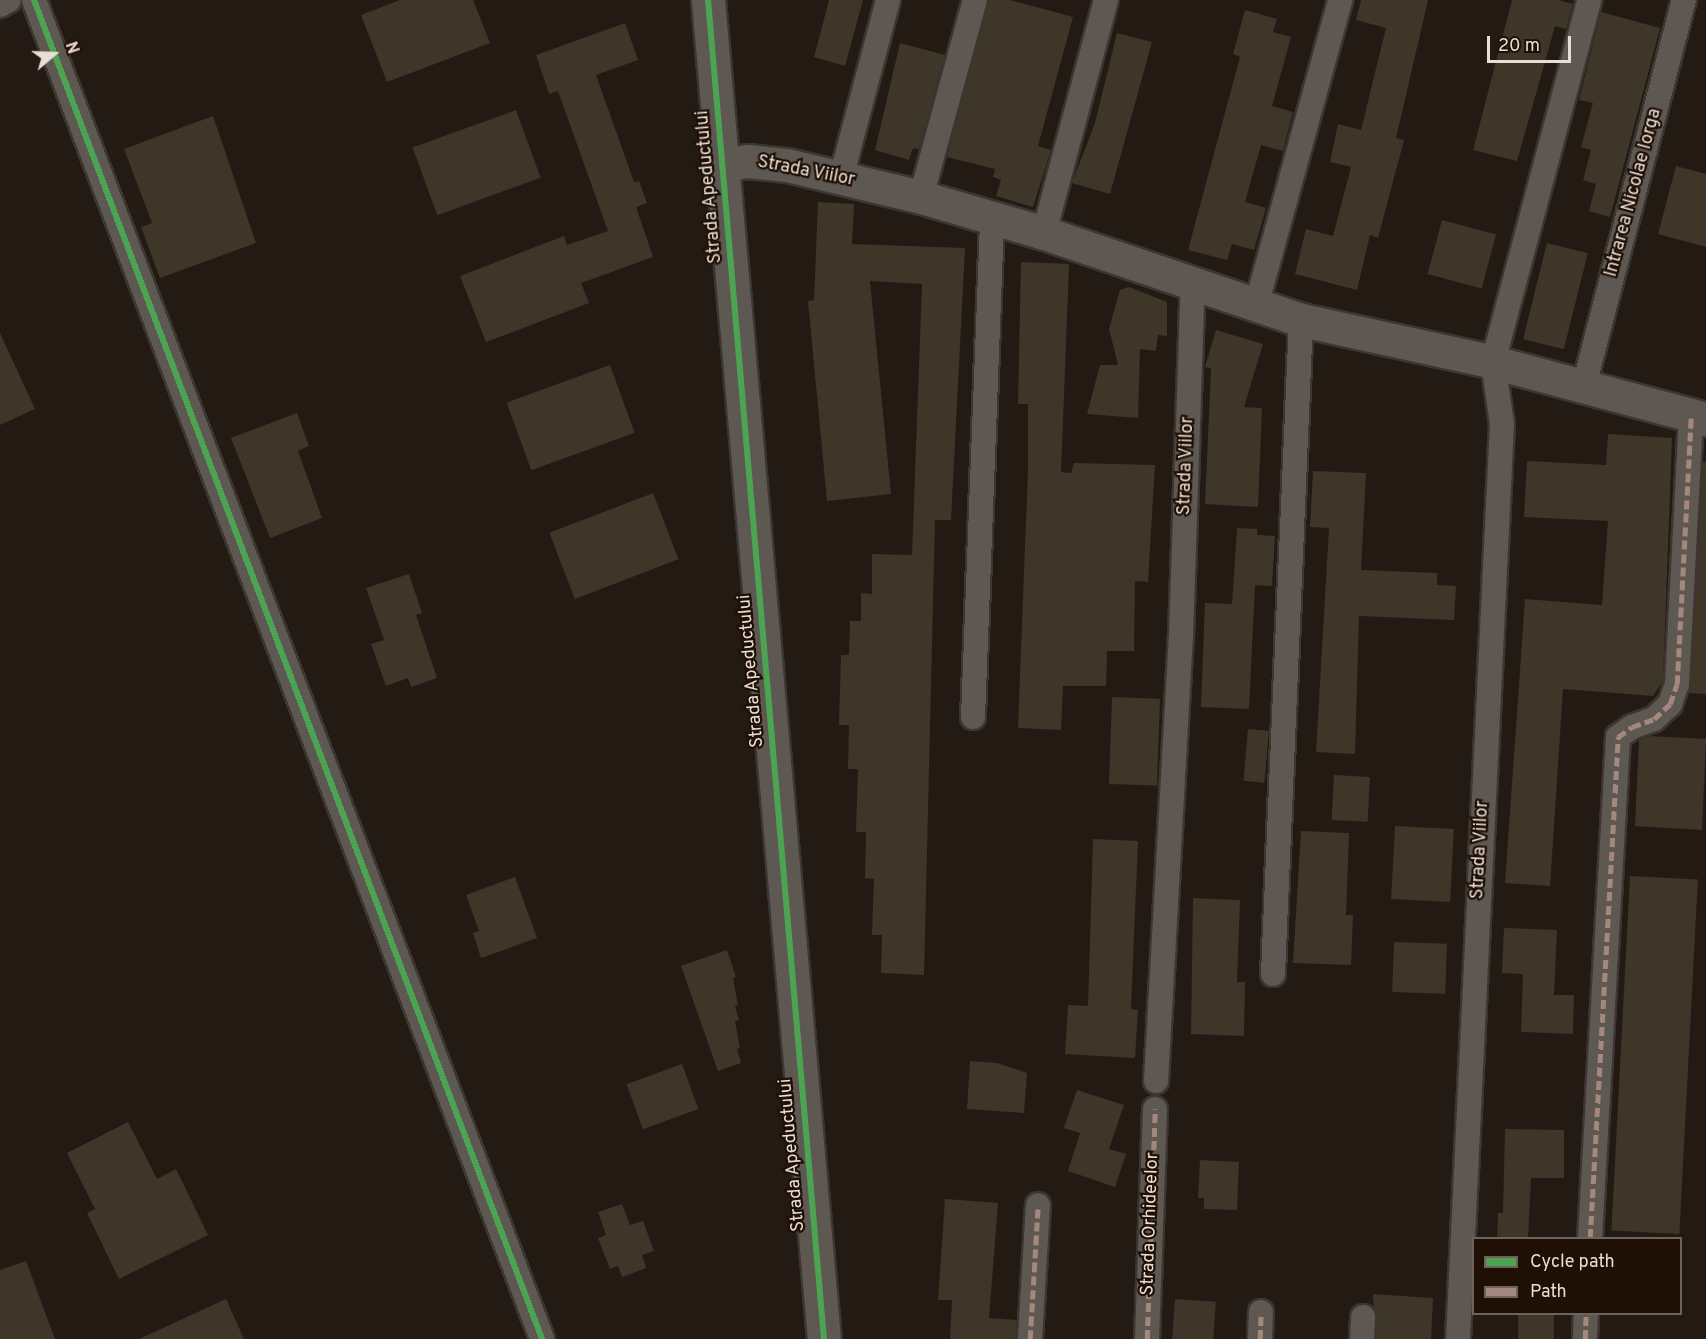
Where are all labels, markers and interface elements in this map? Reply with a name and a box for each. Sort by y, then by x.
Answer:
north arrow [24,24,84,84]
scale bar [1490,24,1574,62]
text: 20 m [1498,35,1540,58]
text: N [60,39,82,57]
street label: Intrarea Nicolae Iorga [1601,106,1667,280]
street label: Strada Apeductului [693,109,727,265]
street label: Strada Viilor [755,152,857,192]
street label: Strada Viilor [1174,416,1200,516]
street label: Strada Apeductului [735,593,769,749]
street label: Strada Viilor [1468,800,1494,900]
street label: Strada Apeductului [776,1077,810,1233]
street label: Strada Orhideelor [1138,1152,1164,1296]
legend [1472,1237,1682,1315]
text: Cycle path [1530,1251,1615,1274]
text: Path [1530,1281,1567,1304]

